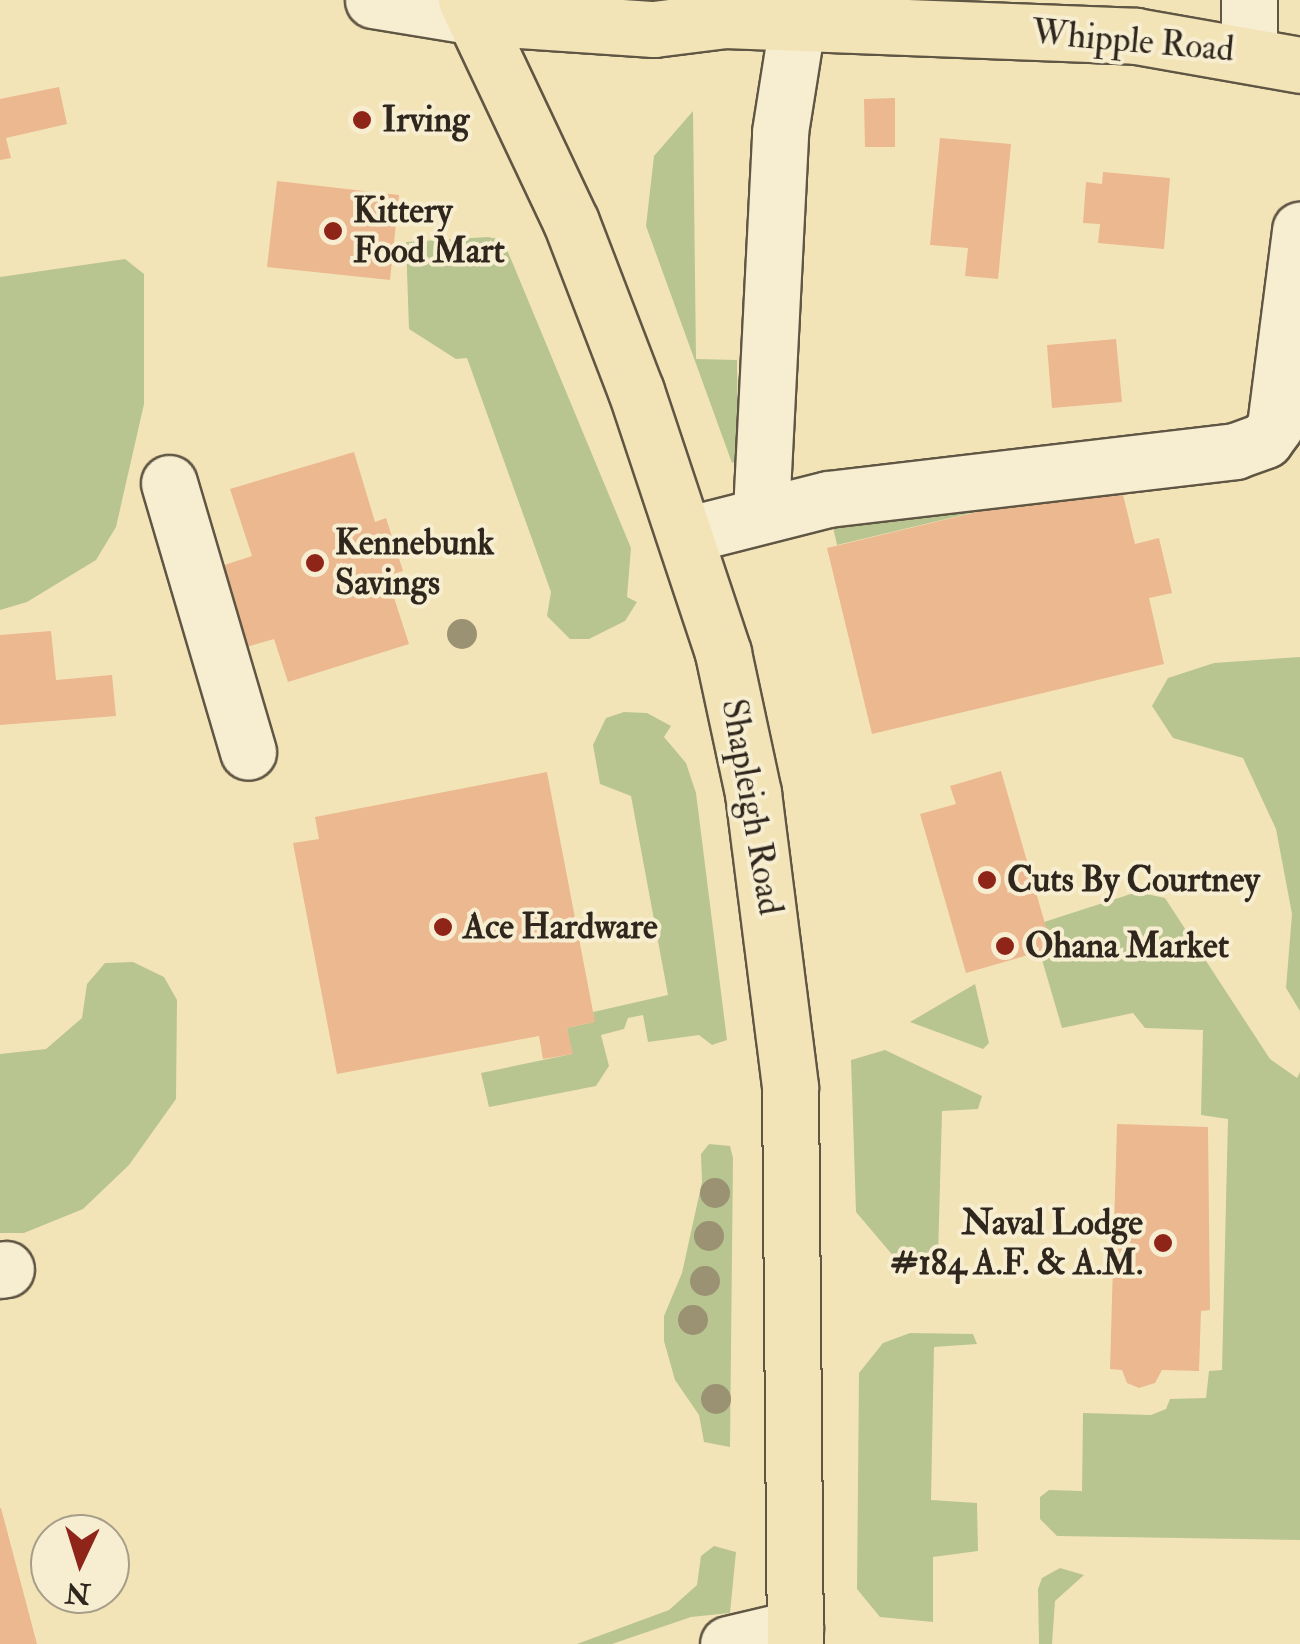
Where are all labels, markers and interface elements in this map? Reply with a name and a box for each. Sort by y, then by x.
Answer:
street label: Whipple Road [1030,11,1236,71]
place label: Irving [382,99,469,141]
marker: Irving [351,109,373,131]
place label: Kittery Food Mart [353,190,505,272]
marker: Kittery Food Mart [322,220,344,242]
place label: Kennebunk Savings [335,522,494,604]
marker: Kennebunk Savings [304,552,326,574]
street label: Shapleigh Road [712,696,792,918]
place label: Cuts By Courtney [1007,859,1260,901]
marker: Cuts By Courtney [976,869,998,891]
place label: Ace Hardware [463,906,658,948]
marker: Ace Hardware [432,916,454,938]
place label: Ohana Market [1025,925,1229,967]
marker: Ohana Market [994,935,1016,957]
place label: Naval Lodge #184 A.F. & A.M. [891,1202,1143,1284]
marker: Naval Lodge #184 A.F. & A.M. [1152,1232,1174,1254]
north arrow [30,1514,130,1614]
text: N [64,1574,92,1611]

